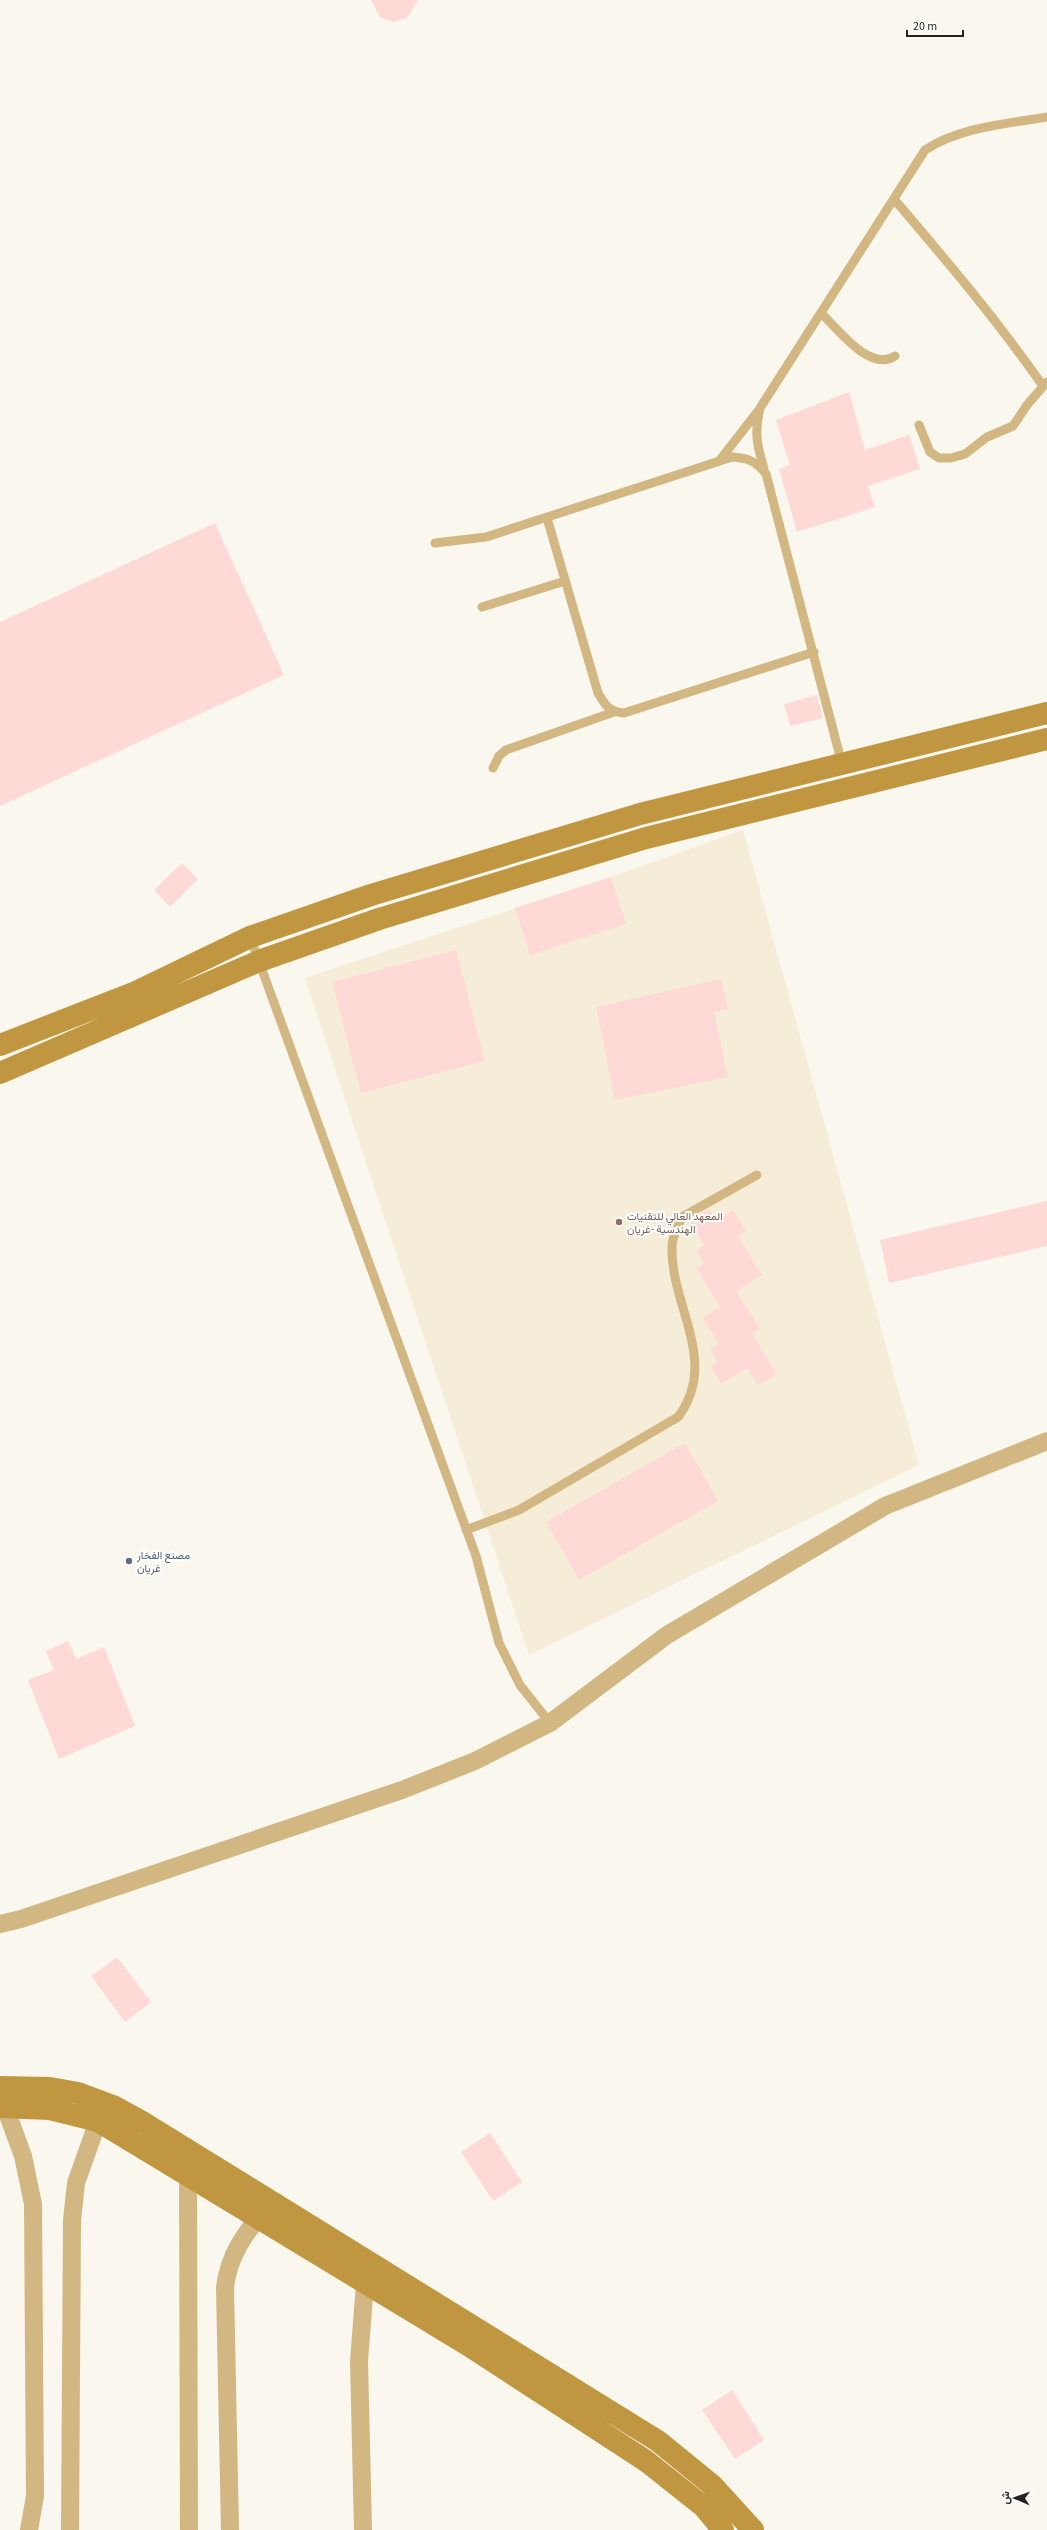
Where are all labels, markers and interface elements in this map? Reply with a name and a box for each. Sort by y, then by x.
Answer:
scale bar [907,12,963,38]
text: 20 m [913,18,937,35]
place label: المعهد العالي للتقنيات الهندسية -غريان [627,1209,723,1237]
marker: المعهد العالي للتقنيات الهندسية -غريان [614,1217,624,1227]
place label: مصنع الفخار غريان [136,1548,190,1576]
marker: مصنع الفخار غريان [124,1556,134,1566]
north arrow [995,2478,1035,2518]
text: ش [998,2491,1013,2505]

